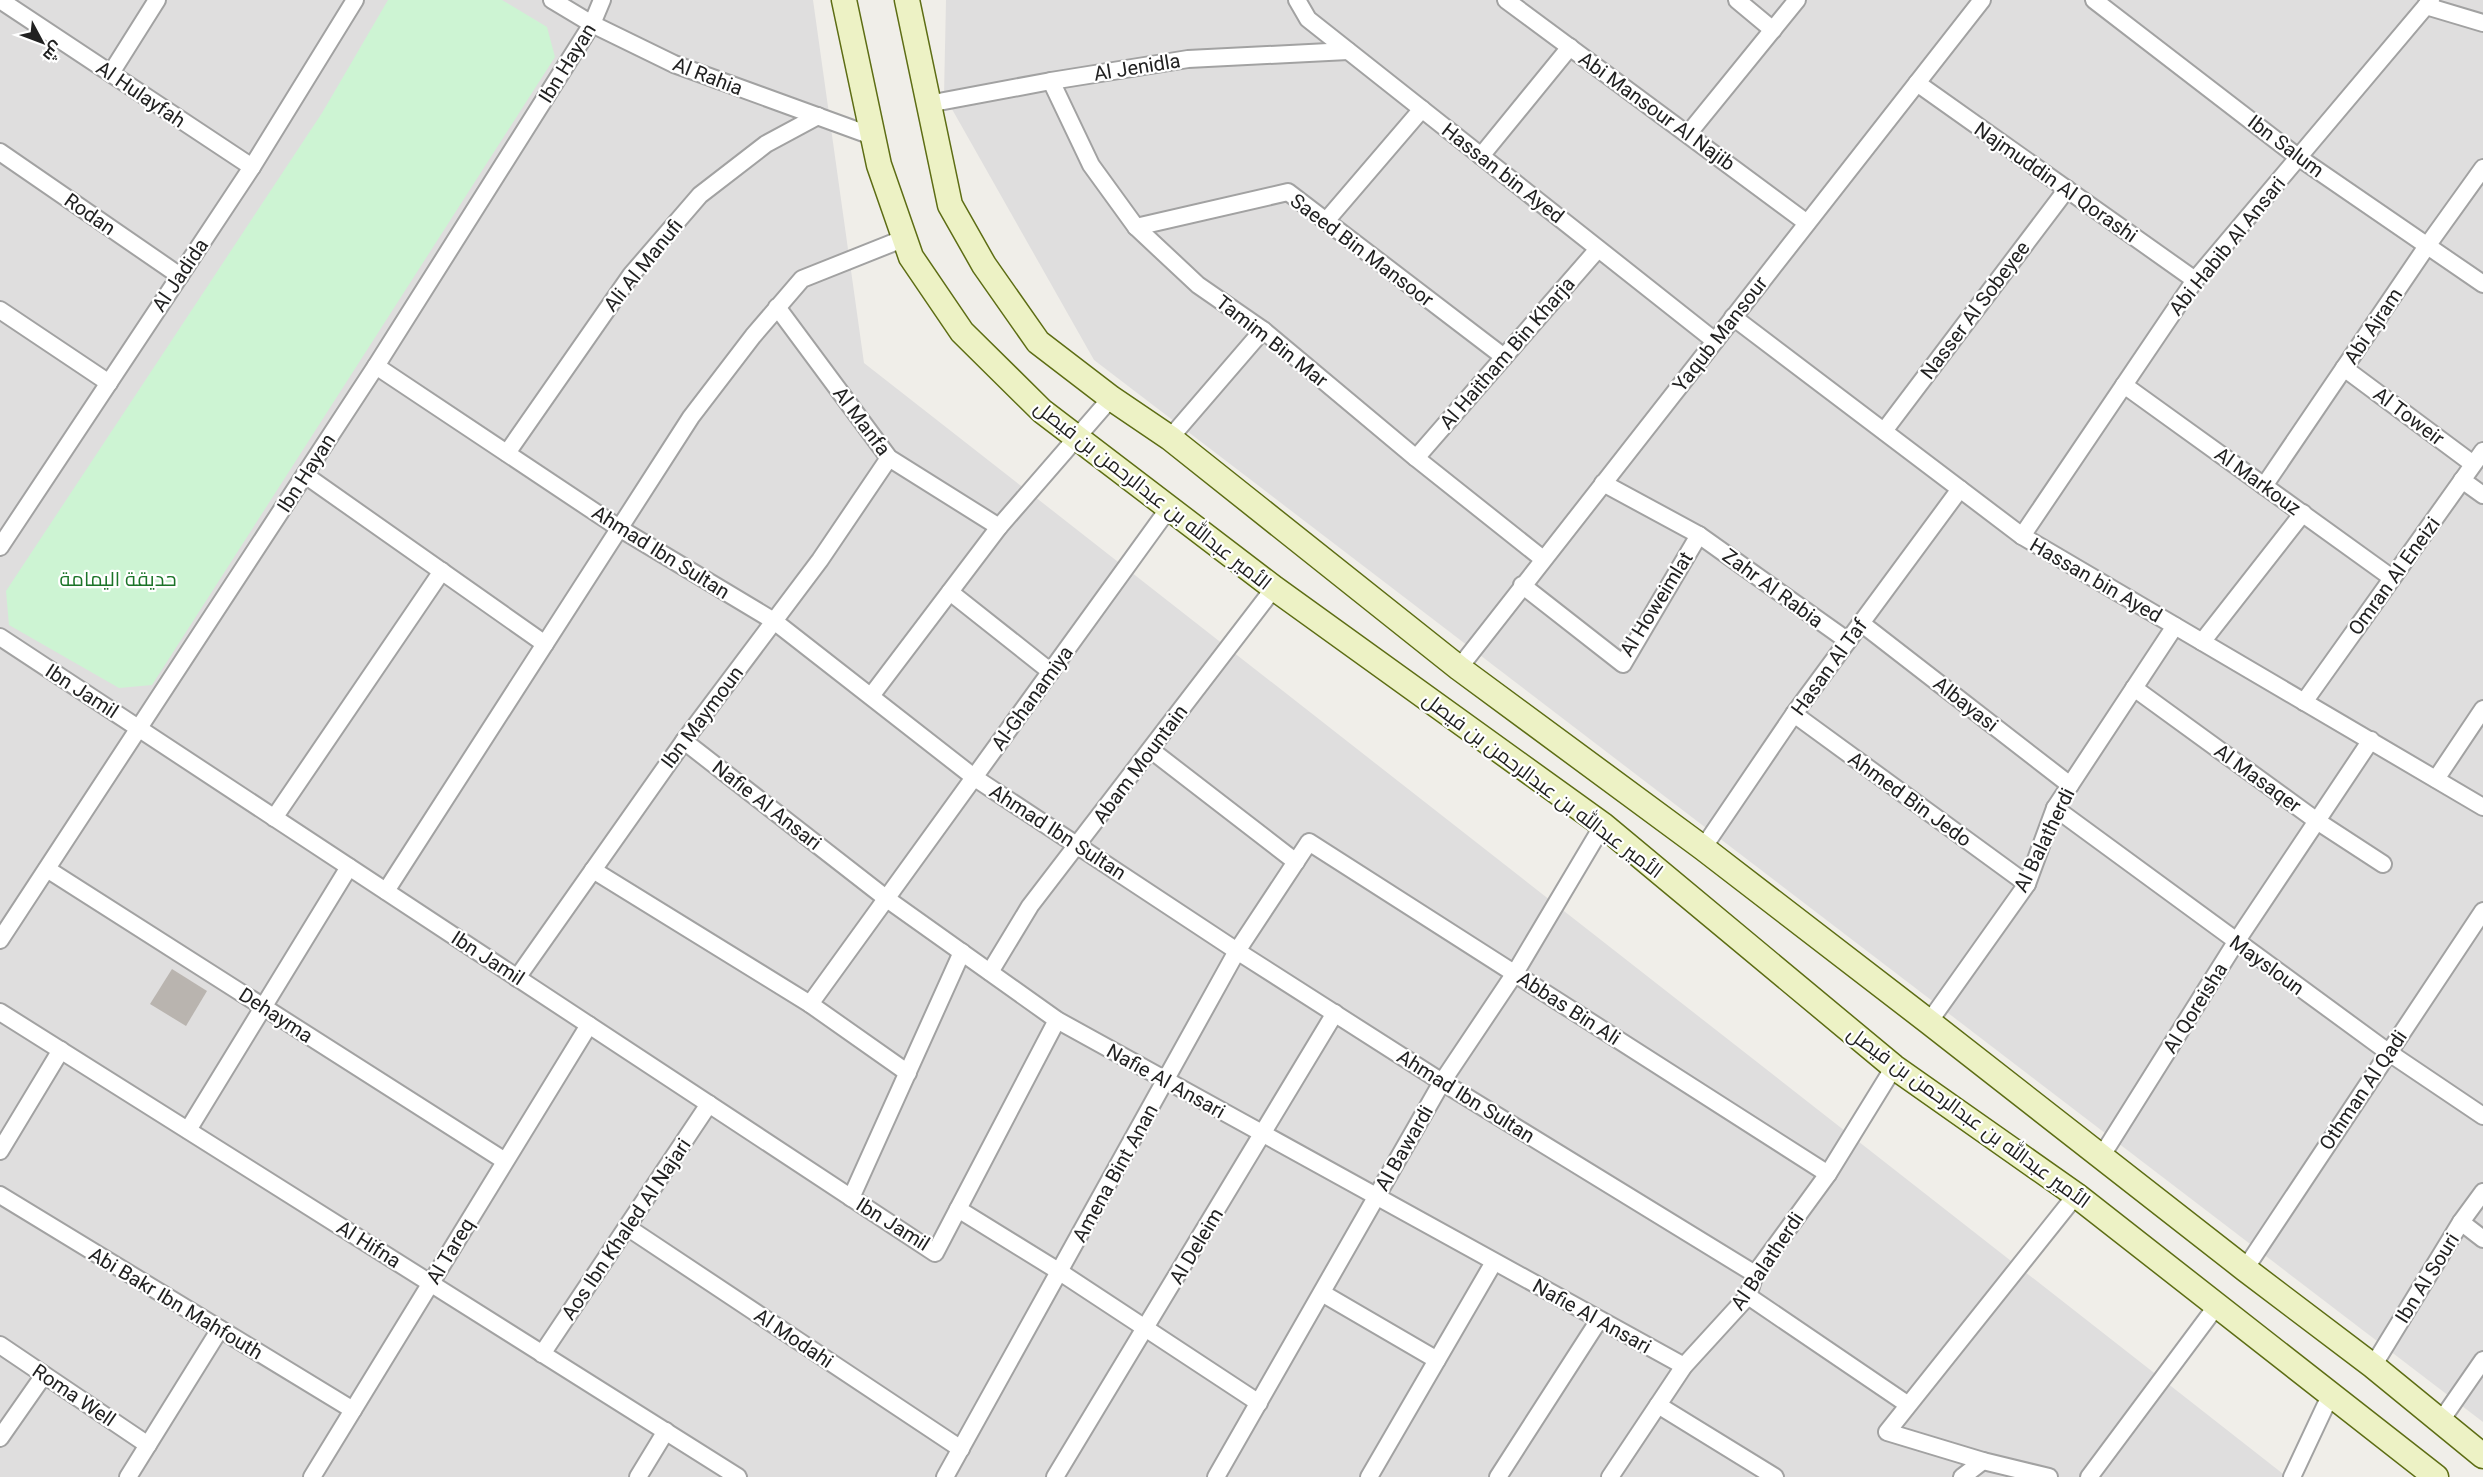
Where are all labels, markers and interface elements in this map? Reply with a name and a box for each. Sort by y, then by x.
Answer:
north arrow [12,12,72,72]
street label: Ibn Hayan [533,19,601,107]
text: ش [39,38,67,65]
street label: Abi Mansour Al Najib [1574,46,1740,176]
street label: Al Jenidla [1092,48,1182,86]
street label: Al Rahia [670,52,746,100]
street label: Al Hulayfah [92,55,190,133]
street label: Ibn Salum [2243,110,2329,182]
street label: Najmuddin Al Qorashi [1970,117,2142,247]
street label: Hassan bin Ayed [1437,118,1569,228]
street label: Abi Habib Al Ansari [2164,172,2290,320]
street label: Rodan [60,188,120,240]
street label: Saeed Bin Mansoor [1286,188,1438,312]
street label: Ali Al Manufi [598,214,688,316]
street label: Al Jadida [147,234,213,316]
street label: Nasser Al Sobeyee [1915,236,2035,384]
street label: Yaqub Mansour [1668,271,1773,396]
street label: Al Haitham Bin Kharja [1434,272,1580,434]
street label: Abi Ajram [2339,283,2407,369]
street label: Tamim Bin Mar [1211,290,1333,392]
street label: Al Manfa [828,382,896,460]
street label: Al Toweir [2369,382,2449,450]
street label: الأمير عبدالله بن عبدالرحمن بن فيصل [1029,394,1277,596]
street label: Ibn Hayan [272,429,340,517]
street label: Al Markouz [2210,442,2306,520]
street label: Ahmad Ibn Sultan [588,500,734,604]
street label: Omran Al Eneizi [2343,512,2445,640]
street label: Hassan bin Ayed [2026,532,2166,628]
street label: Zahr Al Rabia [1718,543,1828,633]
street label: Al Howeimlat [1614,547,1698,661]
park label: حديقة اليمامة [59,567,177,591]
street label: Hasan Al Taf [1786,614,1872,720]
street label: Al-Ghanamiya [986,641,1078,755]
street label: Ibn Jamil [41,659,123,723]
street label: Ibn Maymoun [656,661,748,773]
street label: Albayasi [1929,671,2003,737]
street label: الأمير عبدالله بن عبدالرحمن بن فيصل [1418,686,1668,884]
street label: Abam Mountain [1088,700,1192,828]
street label: Al Masaqer [2210,739,2306,818]
street label: Ahmed Bin Jedo [1844,746,1976,852]
street label: Nafie Al Ansari [708,755,826,855]
street label: Ahmad Ibn Sultan [985,779,1131,885]
street label: Al Balatherdi [2008,784,2080,896]
street label: Ibn Jamil [447,926,529,990]
street label: Maysloun [2225,930,2309,1000]
street label: Al Qoreisha [2158,958,2232,1058]
street label: Abbas Bin Ali [1513,966,1625,1050]
street label: Dehayma [235,982,317,1048]
street label: الأمير عبدالله بن عبدالرحمن بن فيصل [1842,1020,2096,1214]
street label: Othman Al Qadi [2314,1026,2412,1154]
street label: Nafie Al Ansari [1103,1039,1229,1123]
street label: Ahmad Ibn Sultan [1393,1044,1539,1148]
street label: Amena Bint Anan [1067,1100,1163,1246]
street label: Al Bawardi [1370,1101,1438,1195]
street label: Aos Ibn Khaled Al Najari [556,1134,696,1324]
street label: Ibn Jamil [852,1192,934,1256]
street label: Al Deleim [1164,1204,1228,1288]
street label: Al Balatherdi [1725,1208,1809,1314]
street label: Al Tareq [421,1214,479,1288]
street label: Al Hifna [333,1215,405,1273]
street label: Ibn Al Souri [2390,1229,2464,1327]
street label: Abi Bakr Ibn Mahfouth [85,1242,267,1364]
street label: Nafie Al Ansari [1529,1274,1655,1358]
street label: Al Modahi [750,1303,838,1373]
street label: Roma Well [28,1359,120,1431]

